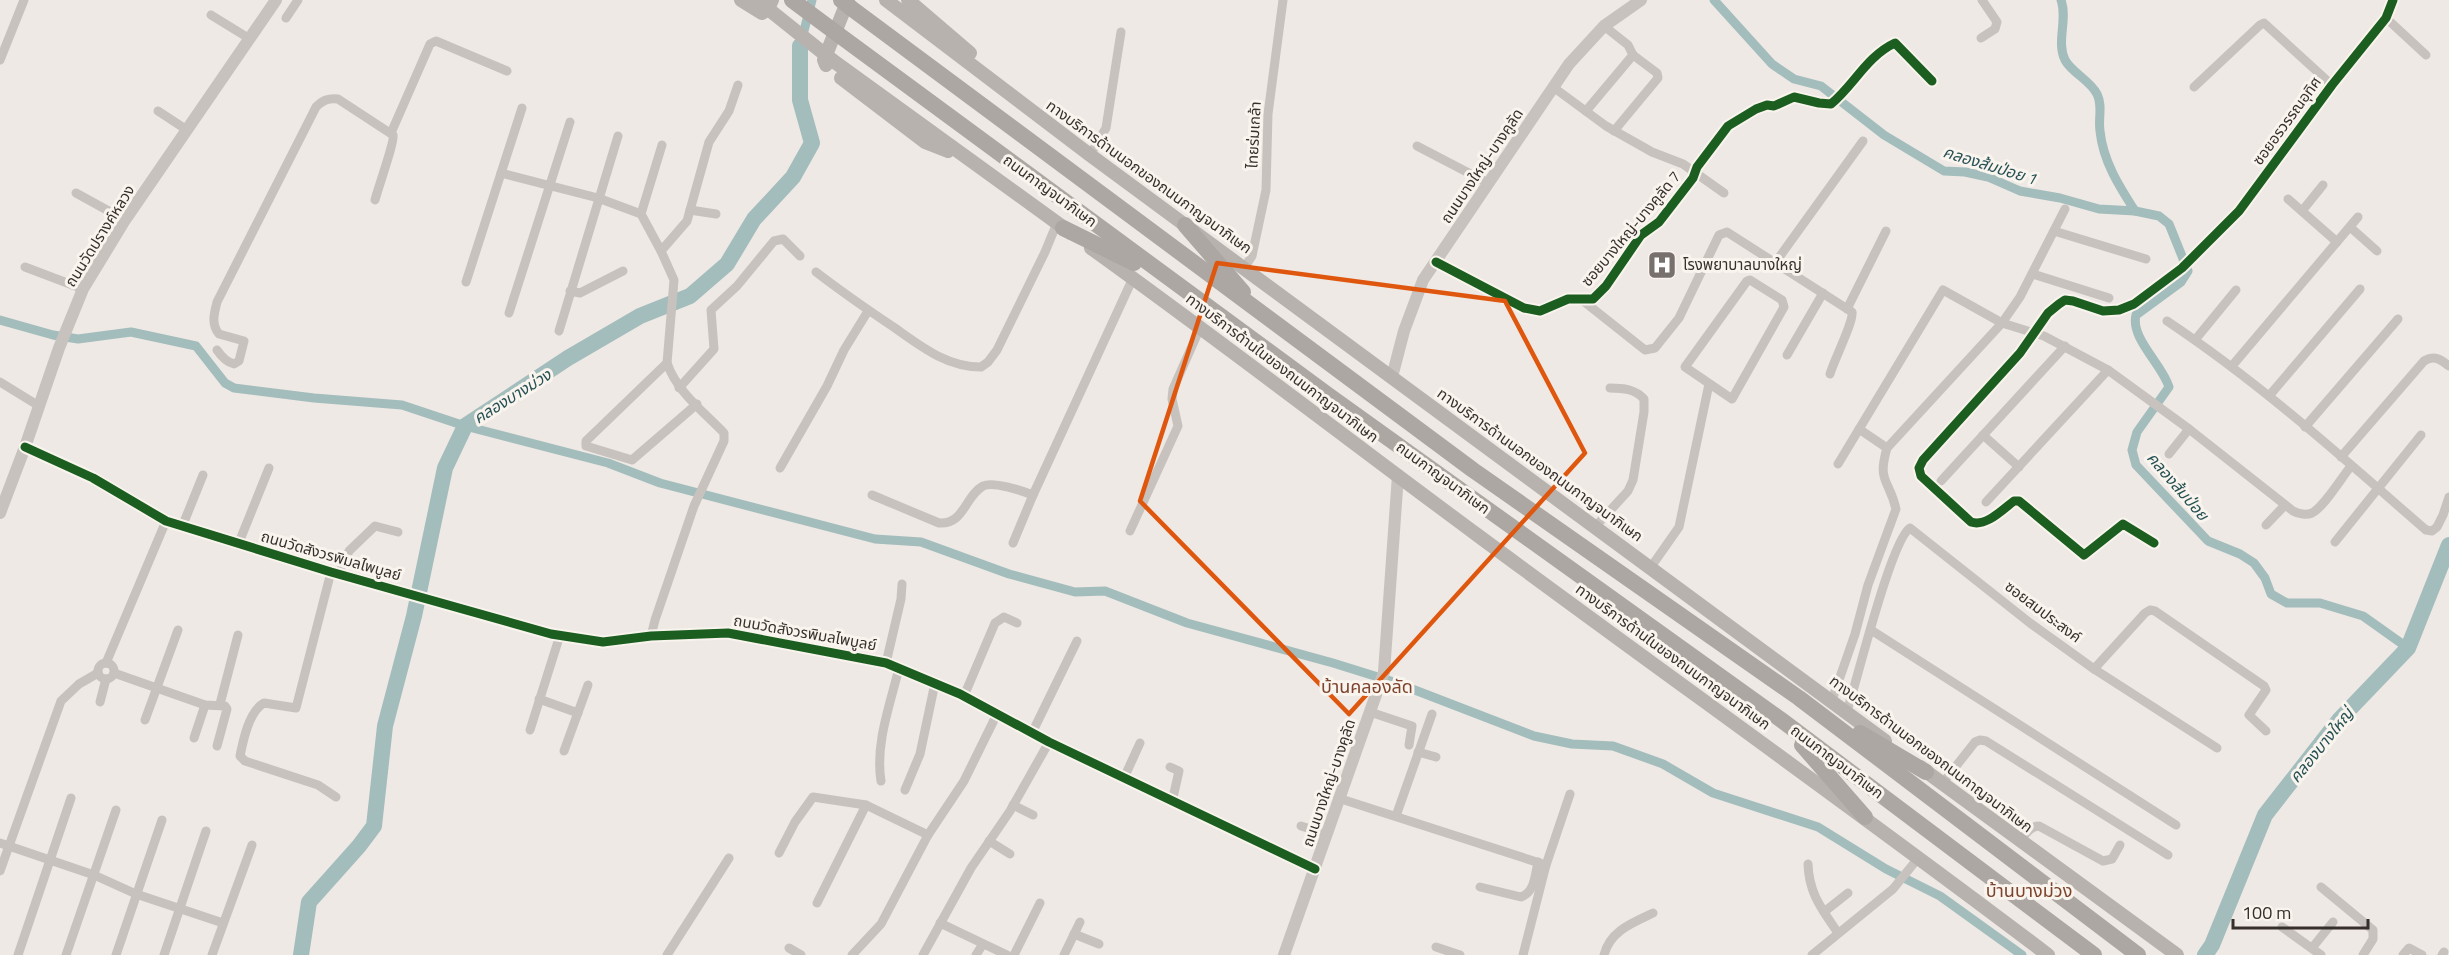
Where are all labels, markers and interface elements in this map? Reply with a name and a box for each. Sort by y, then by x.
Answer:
street label: ซอยอรวรรณอุทิศ [2247,72,2327,170]
street label: ทางบริการด้านนอกของถนนกาญจนาภิเษก [1043,96,1255,258]
street label: ไทยร่มเกล้า [1240,101,1267,170]
street label: ถนนบางใหญ่-บางคูลัด [1435,104,1529,228]
water label: คลองส้มป่อย 1 [1940,139,2040,191]
street label: ถนนกาญจนาภิเษก [1000,151,1100,231]
street label: ซอยบางใหญ่-บางคูลัด 7 [1575,166,1686,291]
street label: ถนนวัดปรางค์หลวง [59,180,140,291]
hospital icon: โรงพยาบาลบางใหญ่ [1646,249,1678,281]
place label: โรงพยาบาลบางใหญ่ [1683,253,1802,276]
street label: ทางบริการด้านในของถนนกาญจนาภิเษก [1181,287,1384,448]
water label: คลองบางม่วง [468,362,557,429]
street label: ทางบริการด้านนอกของถนนกาญจนาภิเษก [1434,384,1646,546]
street label: ถนนกาญจนาภิเษก [1393,438,1493,518]
water label: คลองส้มป่อย [2141,446,2216,527]
street label: ถนนวัดสังวรพิมลไพบูลย์ [258,525,404,587]
street label: ซอยสมประสงค์ [2000,575,2087,648]
street label: ทางบริการด้านในของถนนกาญจนาภิเษก [1571,578,1776,735]
street label: ถนนวัดสังวรพิมลไพบูลย์ [732,609,879,656]
street label: ทางบริการด้านนอกของถนนกาญจนาภิเษก [1826,672,2036,836]
district label: บ้านคลองลัด [1321,673,1413,700]
water label: คลองบางใหญ่ [2283,701,2360,788]
street label: ถนนบางใหญ่-บางคูลัด [1296,716,1361,850]
street label: ถนนกาญจนาภิเษก [1787,721,1887,803]
district label: บ้านบางม่วง [1986,877,2072,904]
scale bar [2233,892,2368,930]
text: 100 m [2242,899,2291,926]

